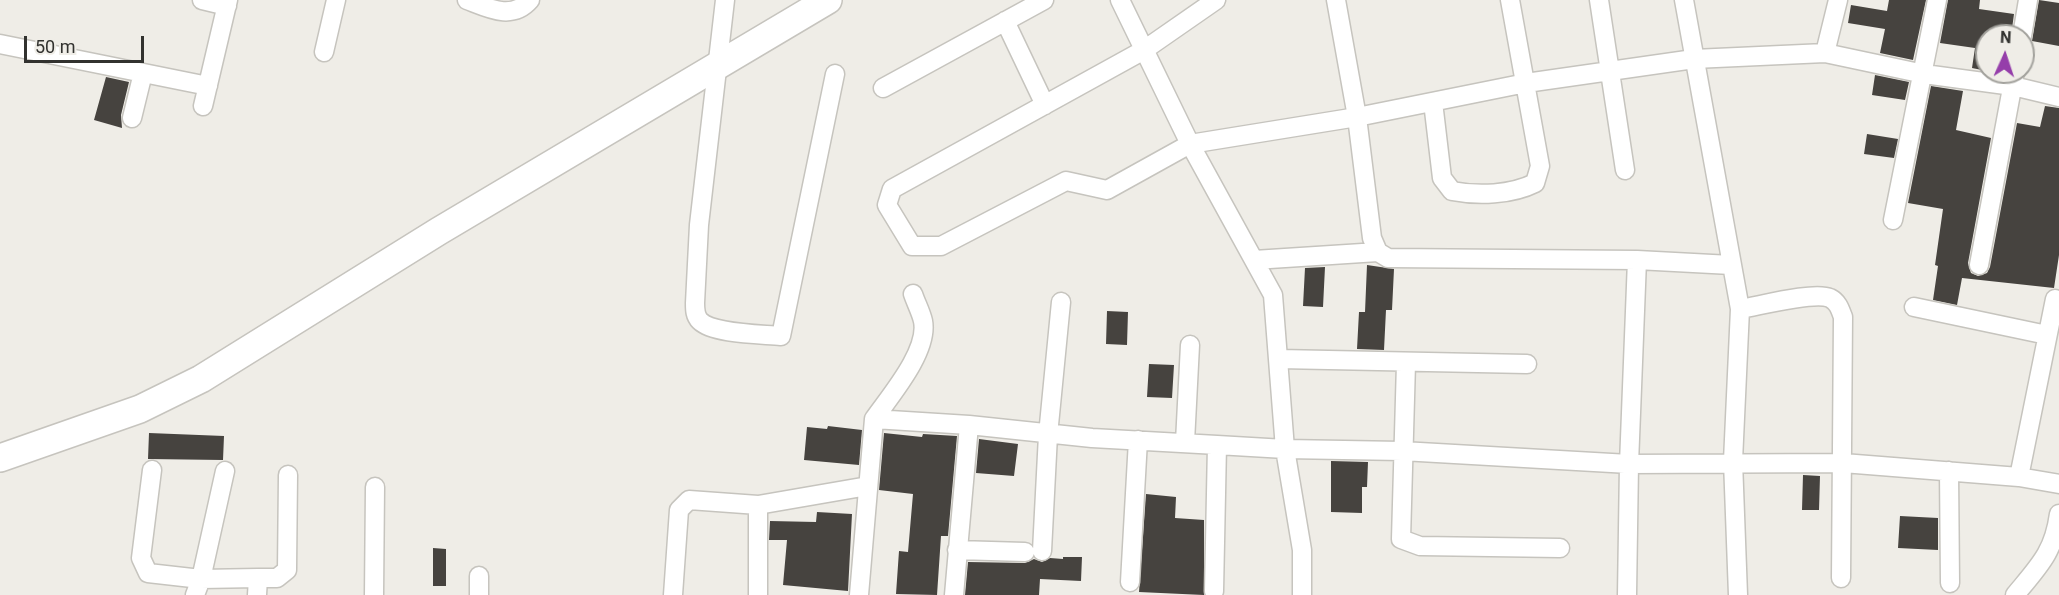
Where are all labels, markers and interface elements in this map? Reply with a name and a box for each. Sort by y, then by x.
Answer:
scale bar [27,24,147,62]
north arrow [1975,24,2035,84]
text: N [2000,28,2012,47]
text: 50 m [35,36,75,57]

